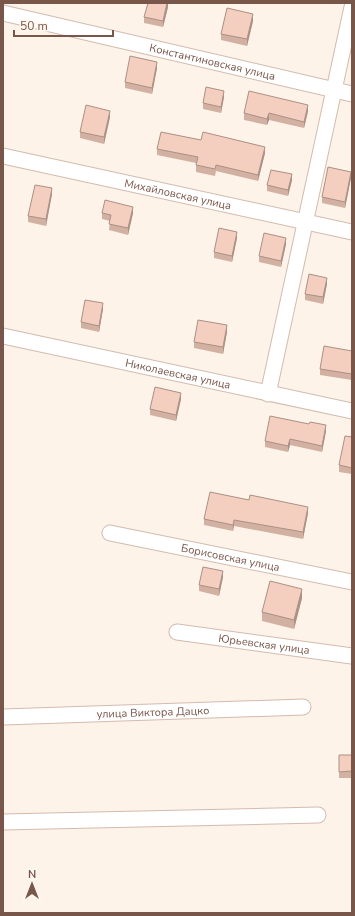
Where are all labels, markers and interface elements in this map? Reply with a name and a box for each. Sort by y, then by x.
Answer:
scale bar [14,12,113,38]
text: 50 m [20,18,48,34]
street label: Константиновская улица [148,40,277,83]
street label: Михайловская улица [123,175,233,213]
street label: Николаевская улица [124,355,232,392]
street label: Борисовская улица [180,540,281,575]
street label: Юрьевская улица [218,630,311,658]
street label: улица Виктора Дацко [96,703,210,721]
north arrow [12,864,52,904]
text: N [28,867,36,882]

